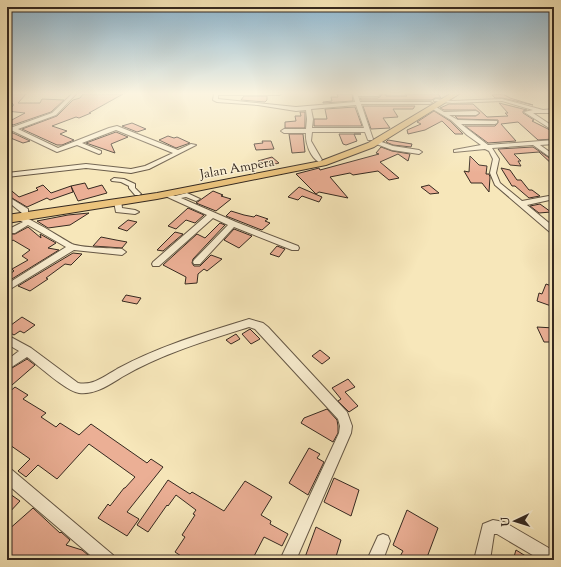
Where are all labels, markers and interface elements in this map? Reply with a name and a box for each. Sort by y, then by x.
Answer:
street label: Jalan Ampera [198,154,276,185]
north arrow [495,501,535,541]
text: U [498,517,514,528]

